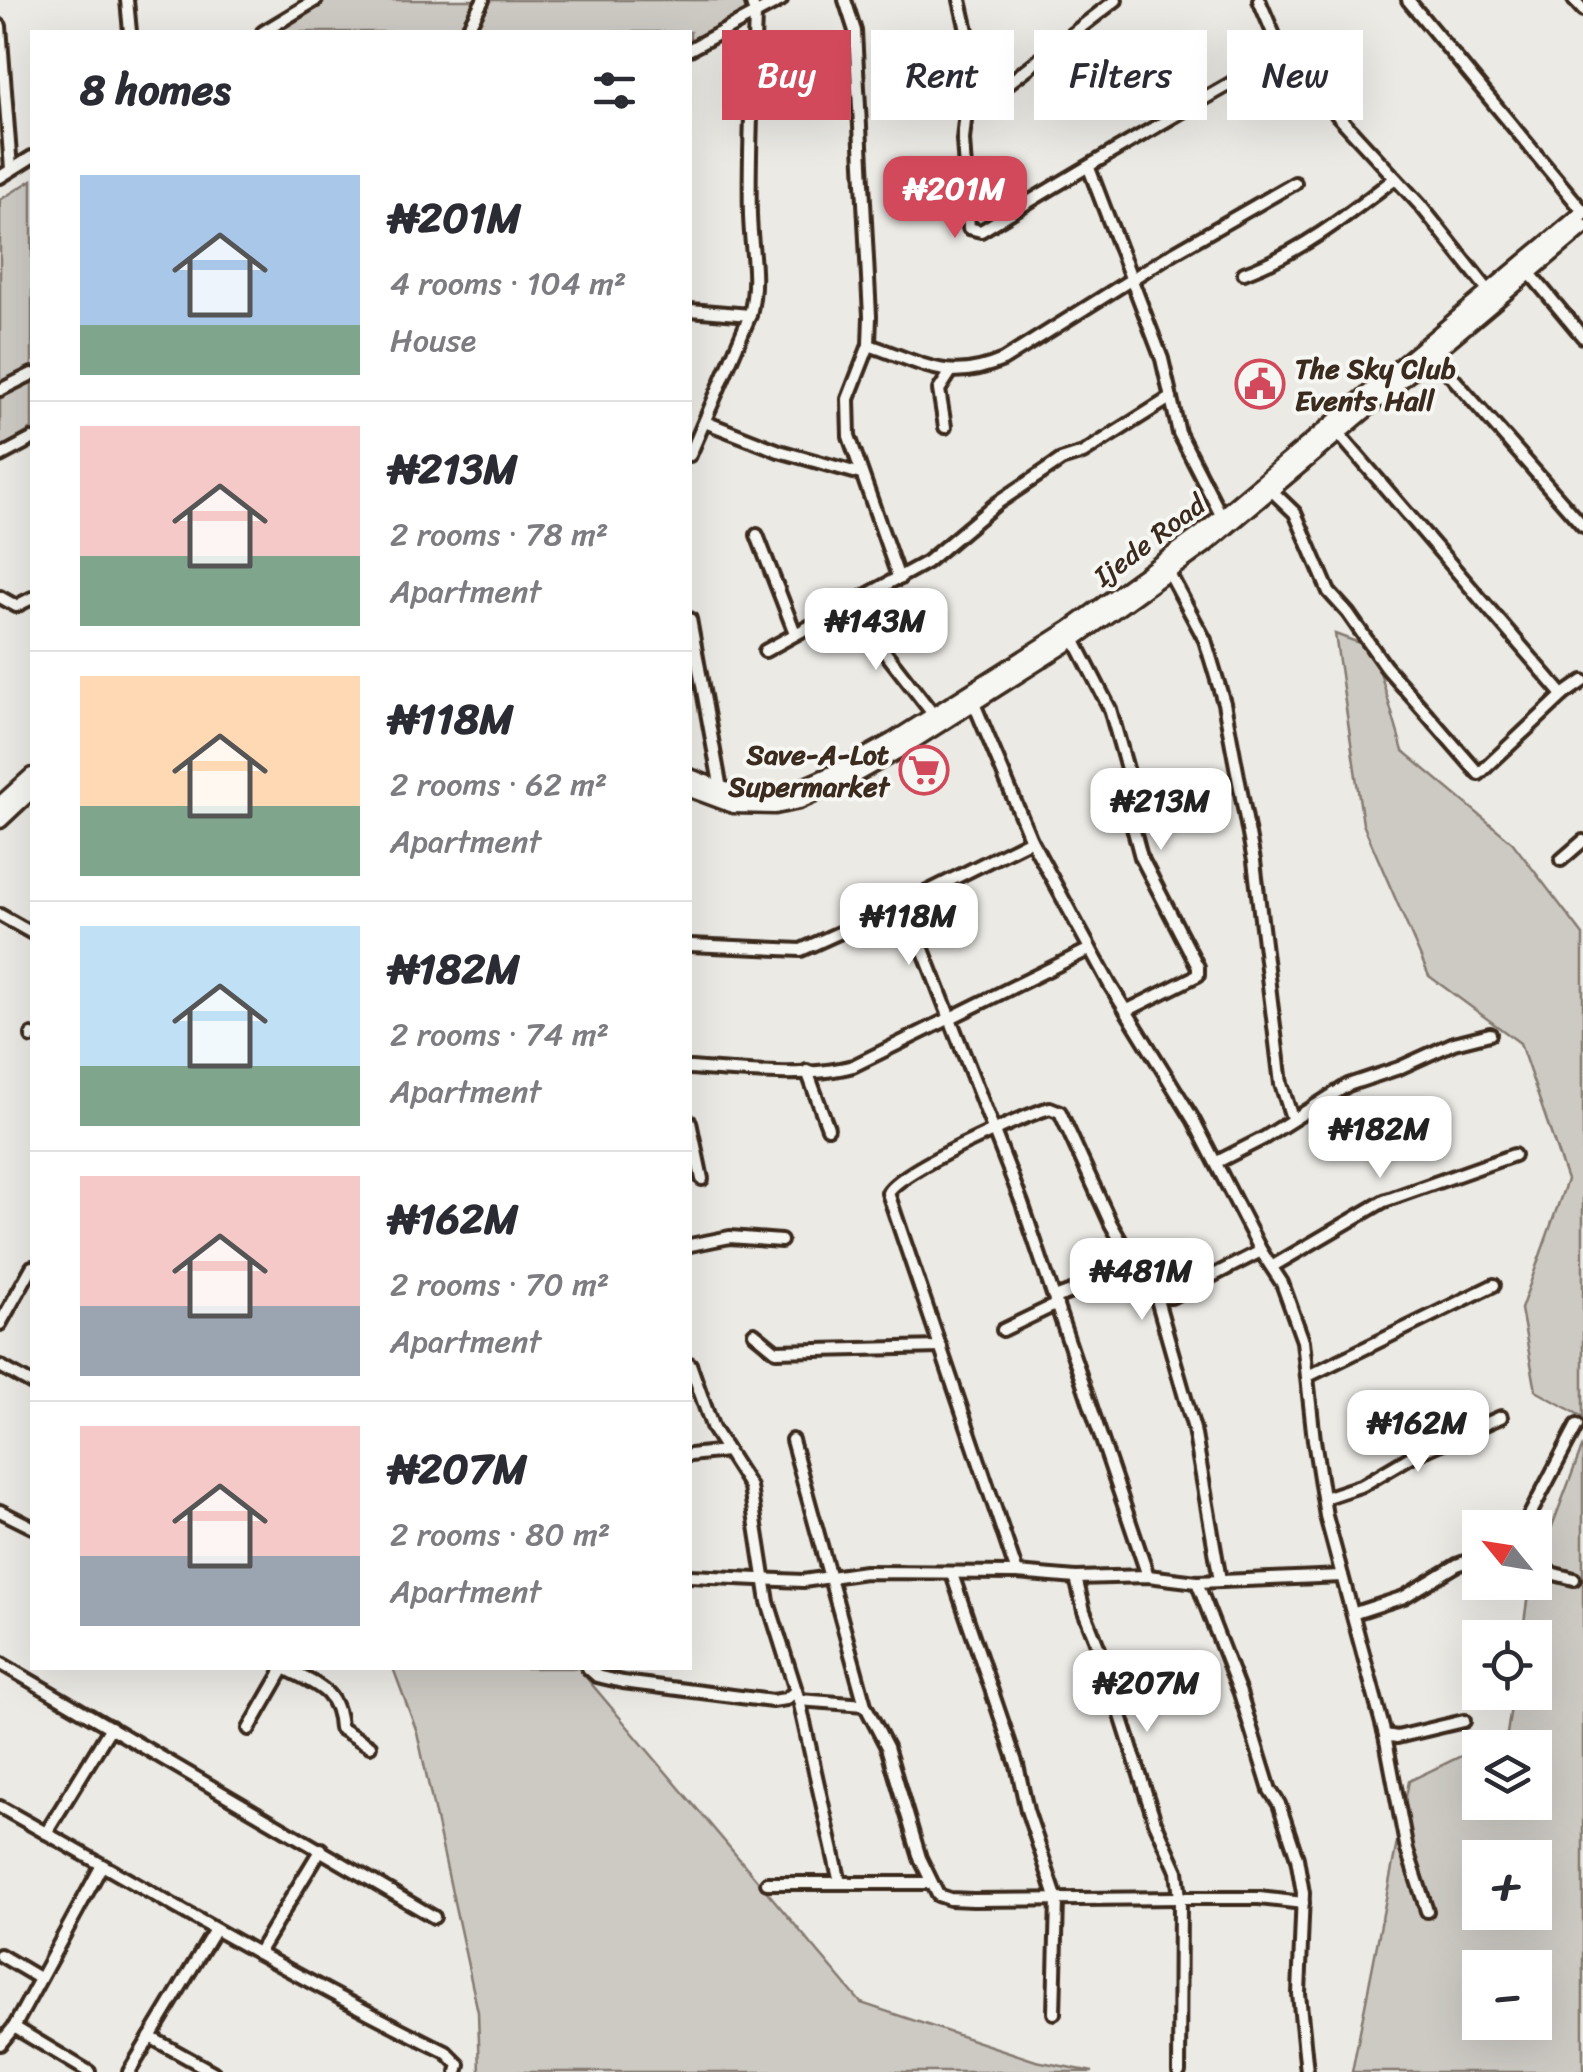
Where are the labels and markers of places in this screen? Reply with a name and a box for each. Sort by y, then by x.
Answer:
pin: ₦201M [885,156,1025,241]
place label: The Sky Club Events Hall [1295,344,1456,425]
public building icon: The Sky Club Events Hall [1234,358,1286,410]
pin: ₦143M [806,588,946,673]
place label: Save-A-Lot Supermarket [727,730,891,811]
supermarket icon: Save-A-Lot Supermarket [898,744,950,796]
pin: ₦213M [1091,768,1231,853]
pin: ₦118M [839,883,979,968]
pin: ₦182M [1310,1096,1450,1181]
pin: ₦481M [1072,1238,1212,1323]
pin: ₦162M [1348,1390,1488,1475]
pin: ₦207M [1077,1650,1217,1735]

